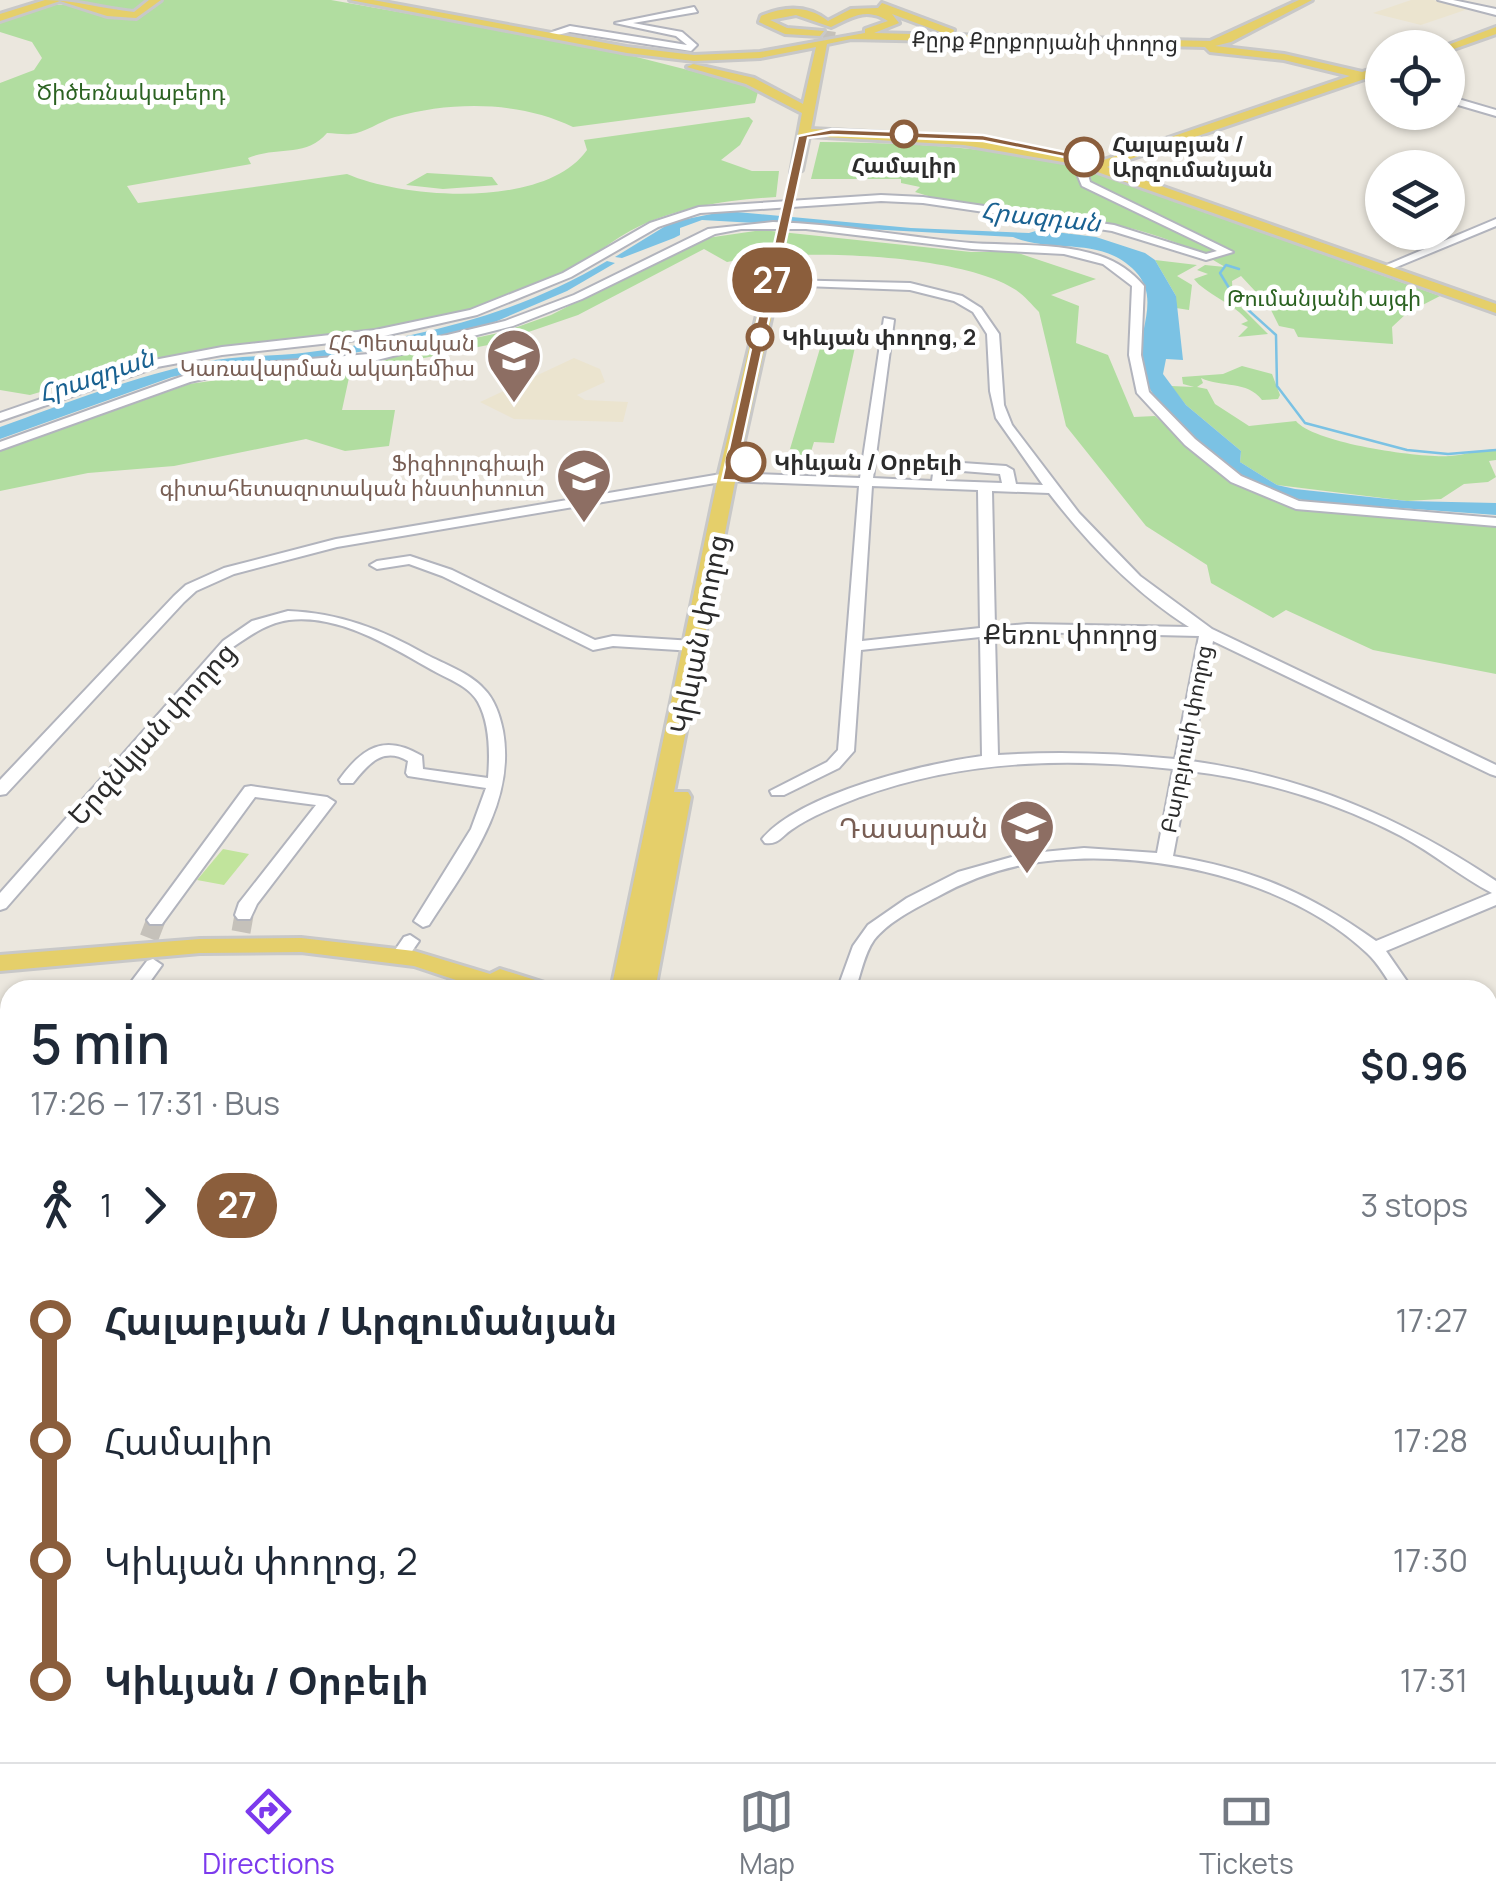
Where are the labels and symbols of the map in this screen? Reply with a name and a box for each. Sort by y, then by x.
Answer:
street label: Քըրք Քըրքորյանի փողոց [912,24,1178,58]
park label: Ծիծեռնակաբերդ [37,77,225,107]
marker: Համալիր [891,121,917,147]
place label: Հալաբյան / Արզումանյան [1112,129,1273,184]
marker: Հալաբյան / Արզումանյան [1065,138,1103,176]
place label: Համալիր [851,150,957,180]
water label: Հրազդան [980,192,1103,240]
line badge: 27 [727,248,817,312]
park label: Թումանյանի այգի [1227,283,1421,313]
place label: Կիևյան փողոց, 2 [782,322,976,352]
marker: Կիևյան փողոց, 2 [747,324,773,350]
school or university icon: ՀՀ Պետական Կառավարման ակադեմիա [484,326,544,405]
place label: ՀՀ Պետական Կառավարման ակադեմիա [180,328,475,383]
water label: Հրազդան [34,339,159,411]
marker: Կիևյան / Օրբելի [727,443,765,481]
school or university icon: Ֆիզիոլոգիայի գիտահետազոտական ինստիտուտ [554,446,614,525]
place label: Կիևյան / Օրբելի [774,447,962,477]
place label: Ֆիզիոլոգիայի գիտահետազոտական ինստիտուտ [159,448,545,503]
street label: Կիևյան փողոց [660,531,736,737]
street label: Քեռու փողոց [984,614,1158,652]
street label: Երզնկյան փողոց [58,633,244,833]
street label: Բարբյուսի փողոց [1153,642,1219,836]
school or university icon: Դասարան [997,797,1057,876]
place label: Դասարան [839,808,988,846]

